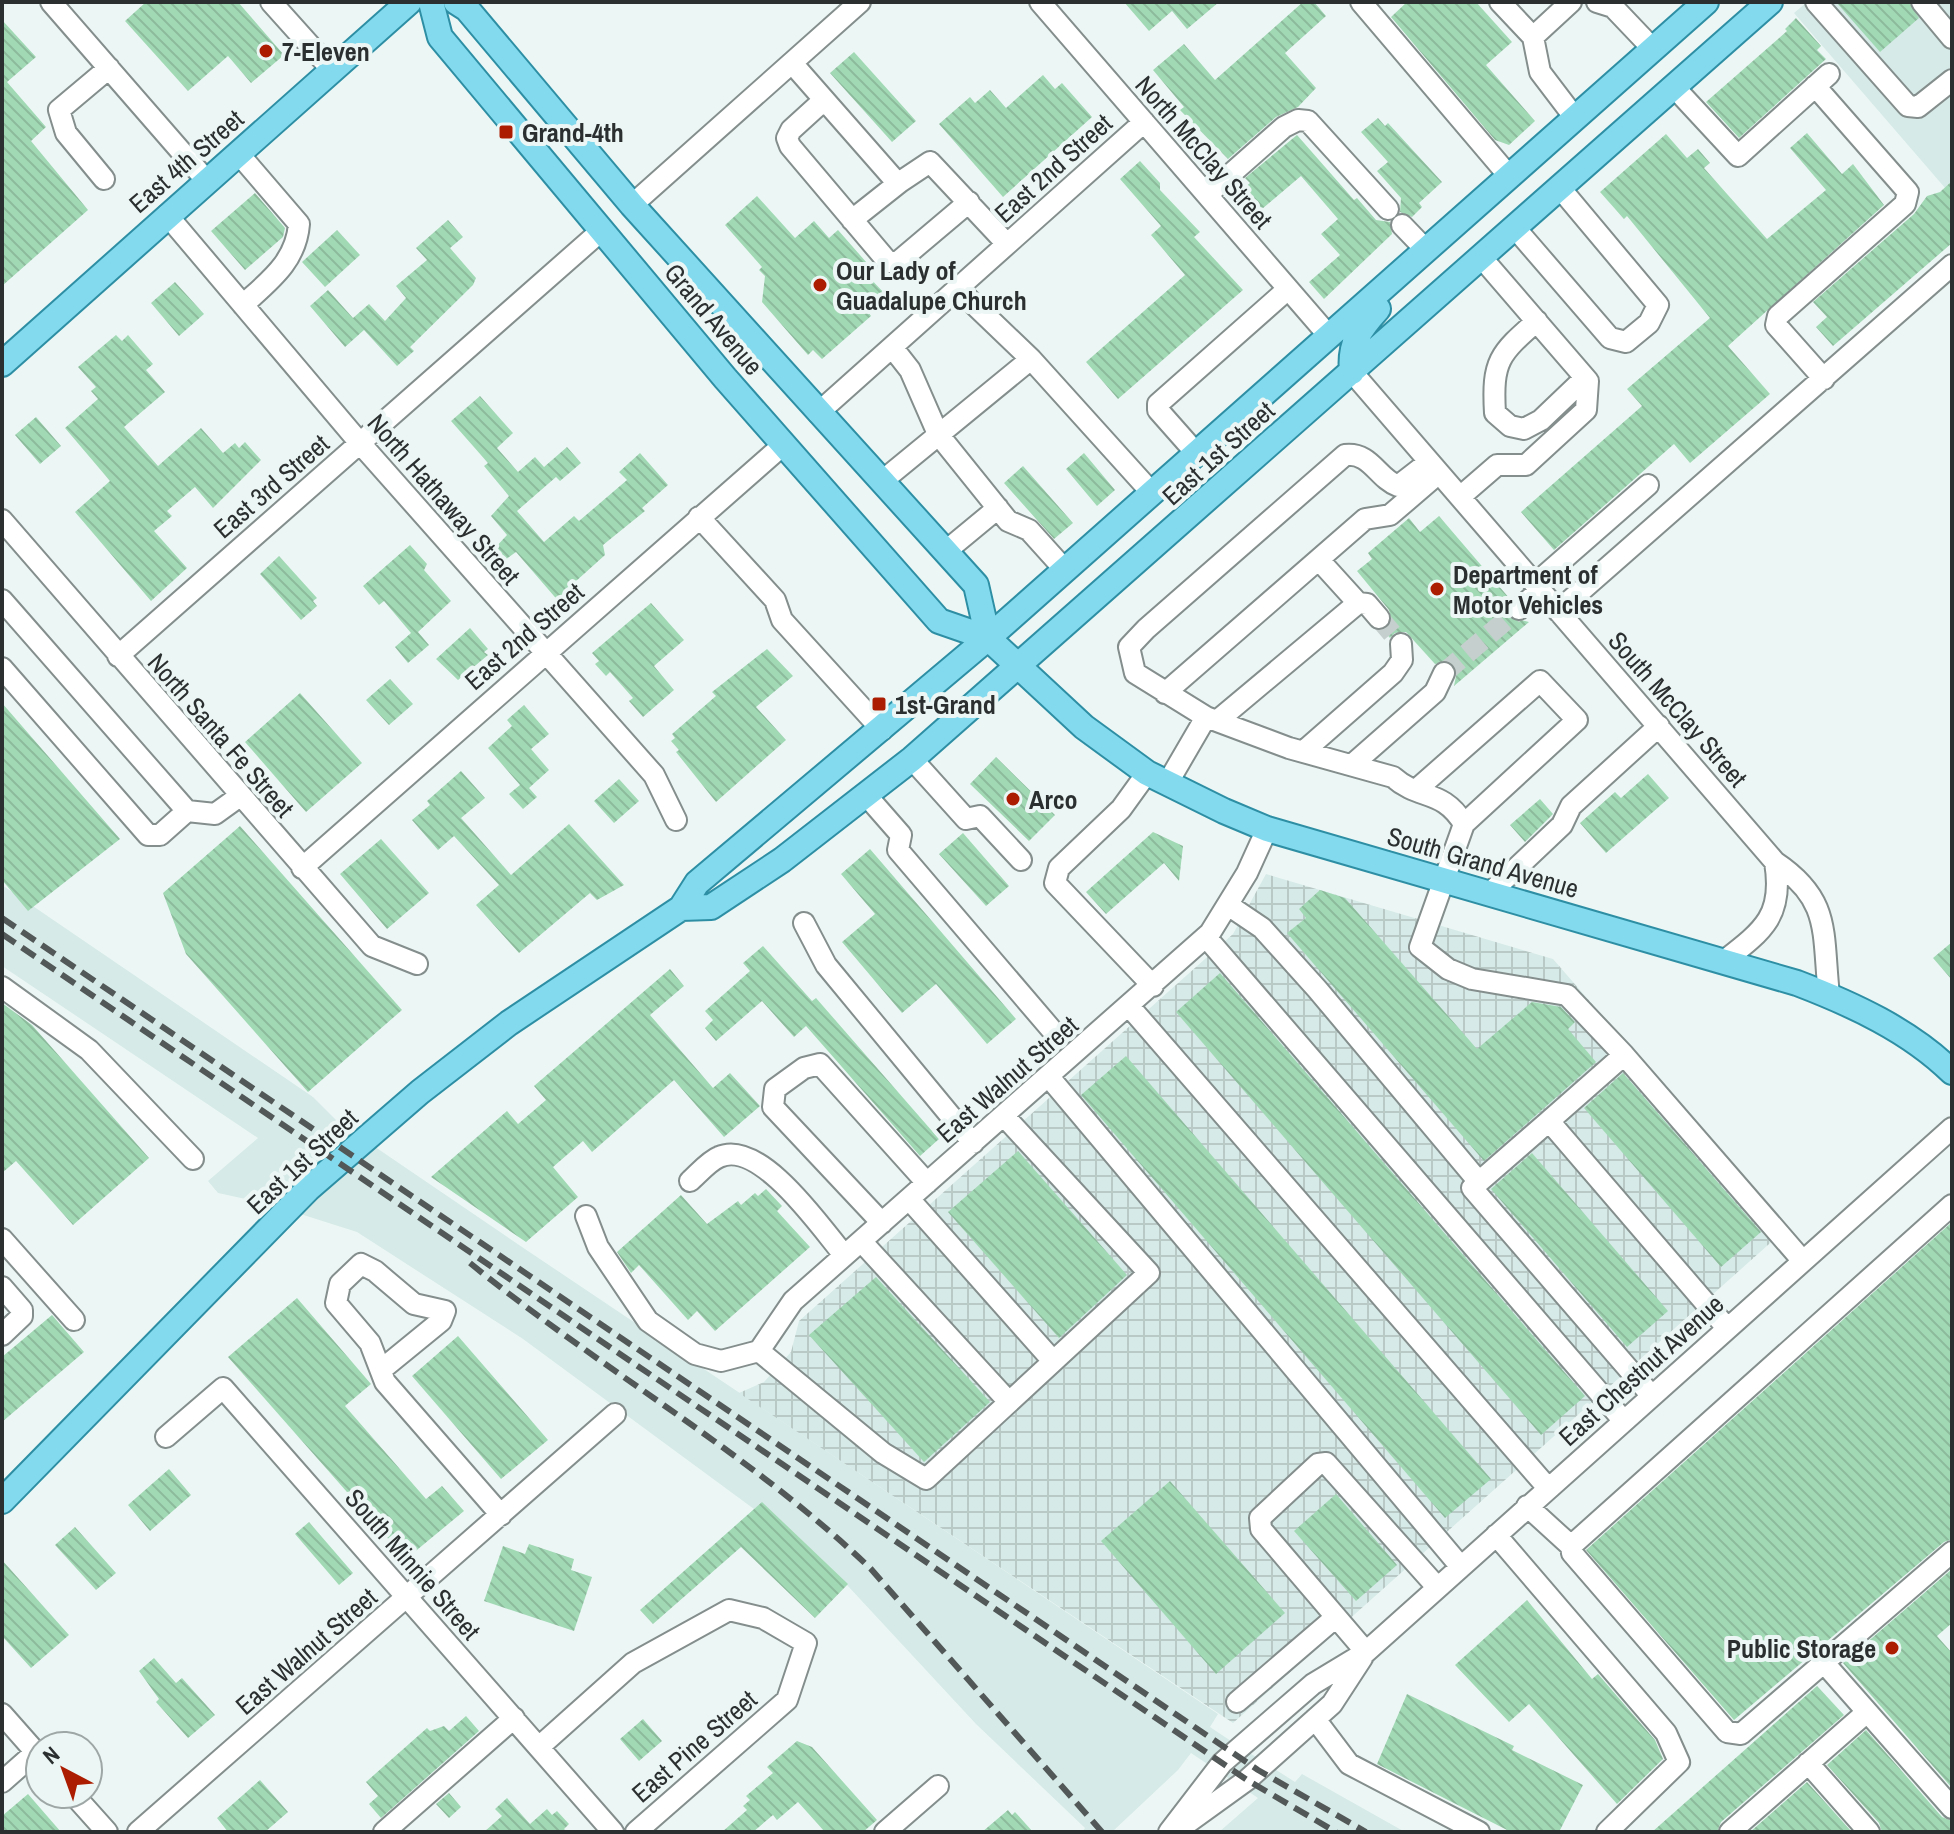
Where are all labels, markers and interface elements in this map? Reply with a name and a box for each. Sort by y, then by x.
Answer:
place label: 7-Eleven [282,34,370,69]
marker: 7-Eleven [257,42,275,60]
street label: North McClay Street [1128,68,1280,236]
street label: East 4th Street [121,101,251,220]
street label: East 2nd Street [987,106,1119,230]
place label: Grand-4th [522,115,624,150]
marker: Grand-4th [497,123,515,141]
place label: Our Lady of Guadalupe Church [836,253,1027,318]
street label: Grand Avenue [657,256,771,382]
marker: Our Lady of Guadalupe Church [811,276,829,294]
street label: East 1st Street [1154,393,1282,513]
street label: North Hathaway Street [360,406,528,592]
street label: East 3rd Street [206,426,336,546]
place label: Department of Motor Vehicles [1453,557,1603,622]
street label: East 2nd Street [457,575,591,697]
marker: Department of Motor Vehicles [1428,580,1446,598]
street label: South McClay Street [1601,624,1755,794]
street label: North Santa Fe Street [140,646,302,824]
place label: 1st-Grand [895,687,996,722]
marker: 1st-Grand [870,695,888,713]
place label: Arco [1029,782,1078,817]
marker: Arco [1004,790,1022,808]
street label: South Grand Avenue [1383,818,1583,906]
street label: East Walnut Street [929,1008,1085,1150]
street label: East 1st Street [239,1100,365,1221]
street label: East Chestnut Avenue [1551,1287,1731,1453]
street label: South Minnie Street [338,1481,488,1647]
street label: East Walnut Street [228,1580,384,1722]
place label: Public Storage [1727,1631,1876,1666]
marker: Public Storage [1883,1639,1901,1657]
street label: East Pine Street [624,1682,764,1810]
north arrow [24,1730,104,1810]
text: N [36,1739,66,1771]

